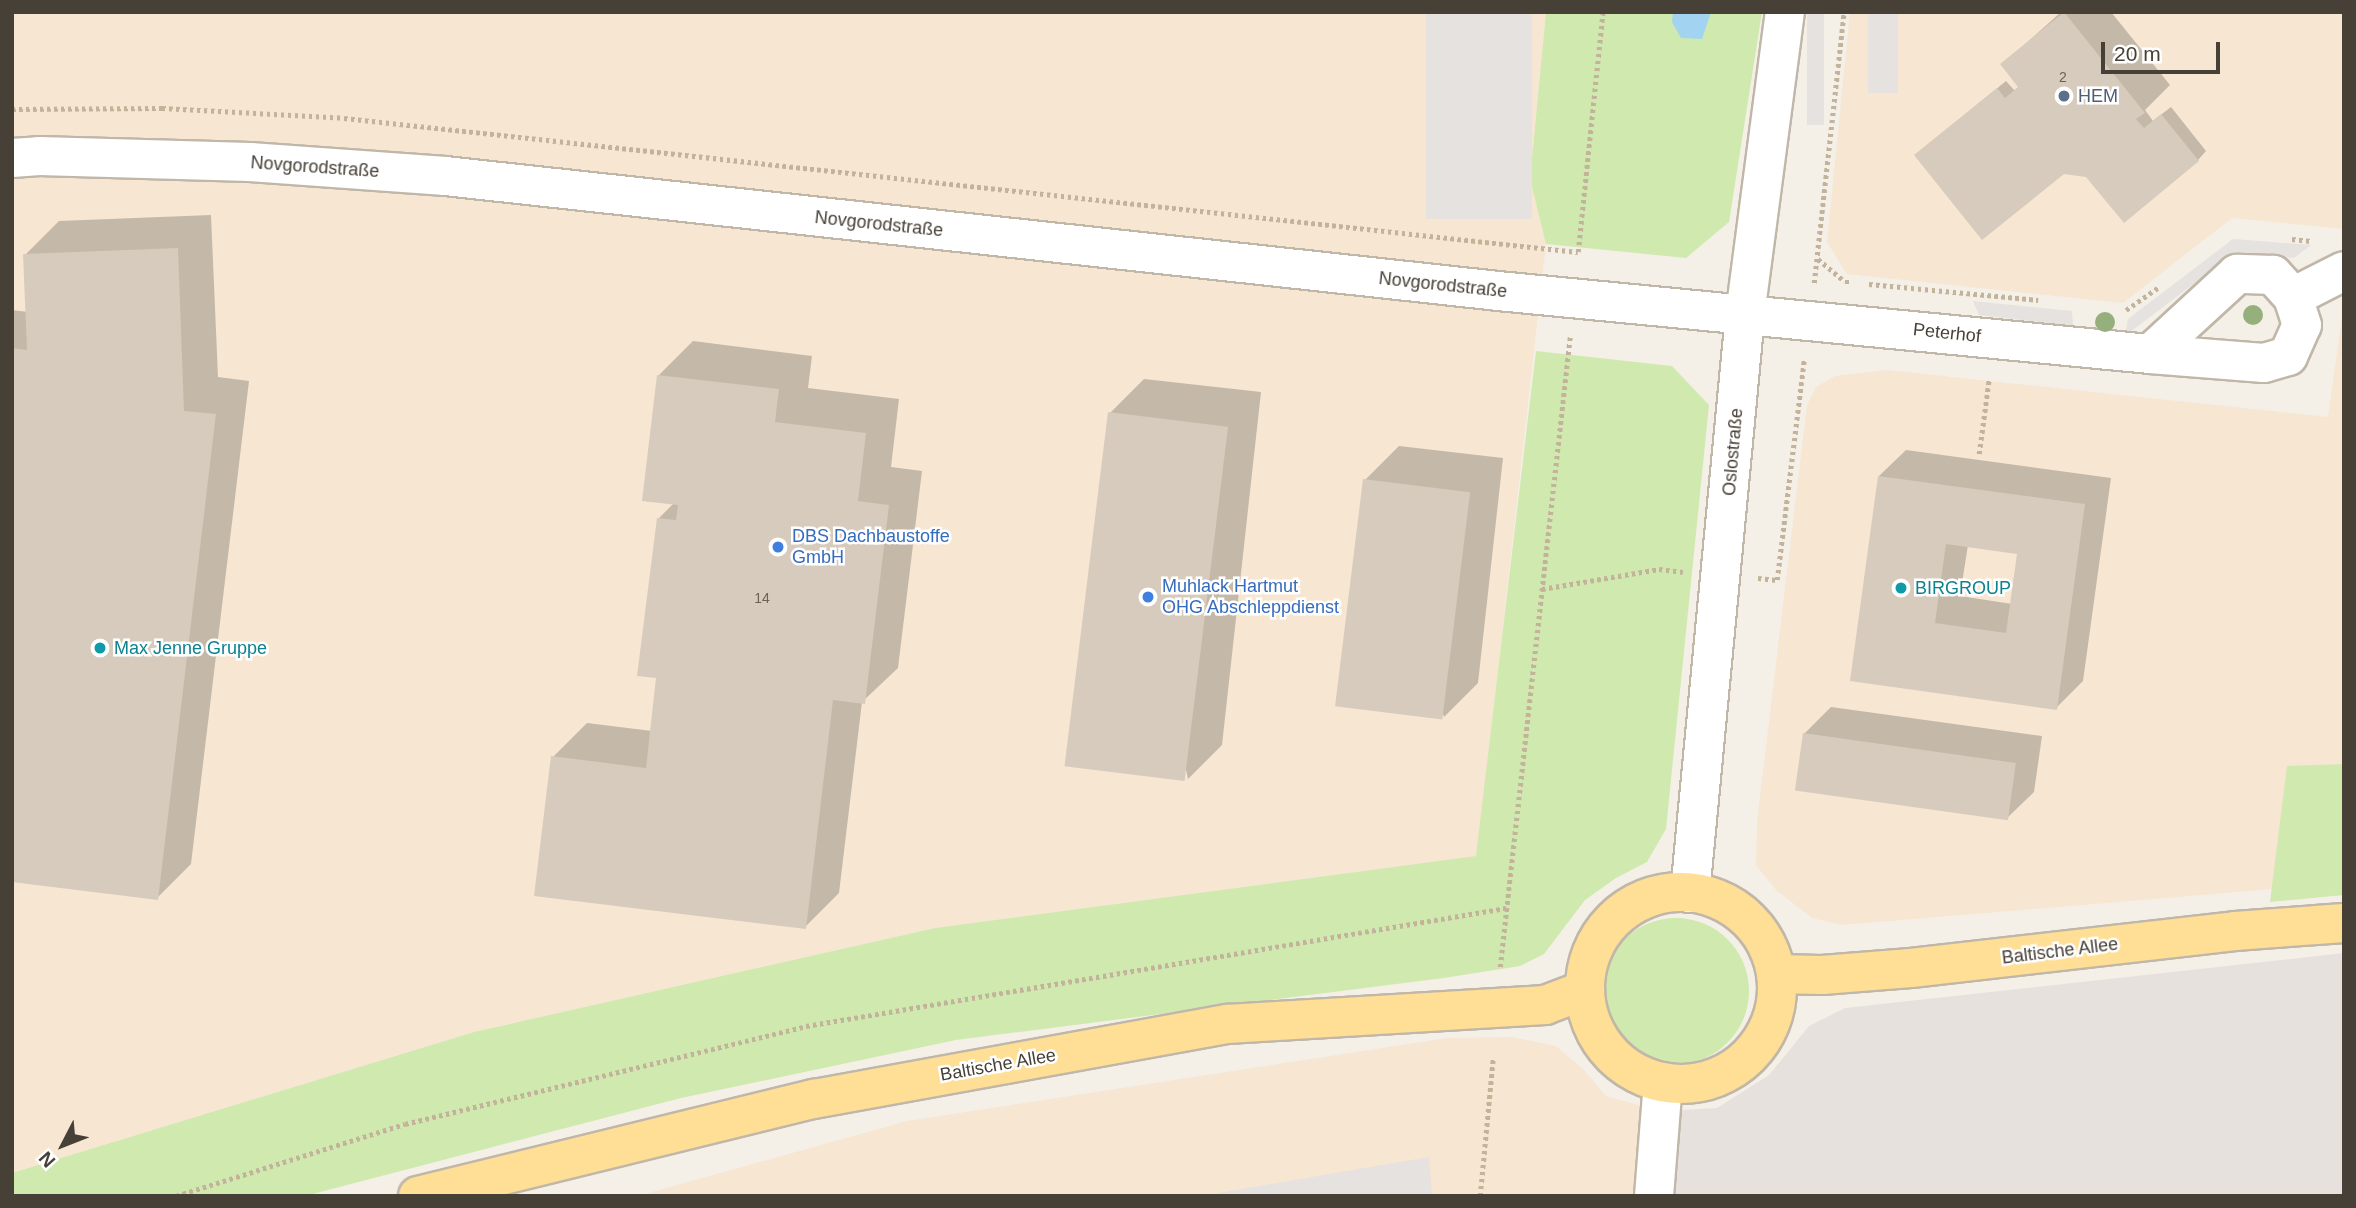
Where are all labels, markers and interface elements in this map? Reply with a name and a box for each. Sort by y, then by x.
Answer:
scale bar [2104,28,2223,72]
text: 20 m [2114,42,2161,65]
house number: 2 [2059,69,2067,85]
place label: HEM [2078,85,2118,107]
marker: HEM [2056,88,2072,104]
street label: Novgorodstraße [250,152,380,182]
street label: Novgorodstraße [814,207,944,241]
street label: Novgorodstraße [1378,268,1508,302]
street label: Peterhof [1912,319,1982,347]
street label: Oslostraße [1718,407,1748,497]
place label: DBS Dachbaustoffe GmbH [792,526,950,568]
marker: DBS Dachbaustoffe GmbH [770,539,786,555]
place label: Muhlack Hartmut OHG Abschleppdienst [1162,576,1340,618]
place label: BIRGROUP [1915,577,2011,599]
marker: BIRGROUP [1893,580,1909,596]
marker: Muhlack Hartmut OHG Abschleppdienst [1140,589,1156,605]
house number: 14 [754,590,770,606]
place label: Max Jenne Gruppe [114,637,267,659]
marker: Max Jenne Gruppe [92,640,108,656]
street label: Baltische Allee [2000,933,2120,969]
street label: Baltische Allee [938,1044,1058,1086]
north arrow [28,1110,98,1180]
text: N [35,1147,59,1172]

